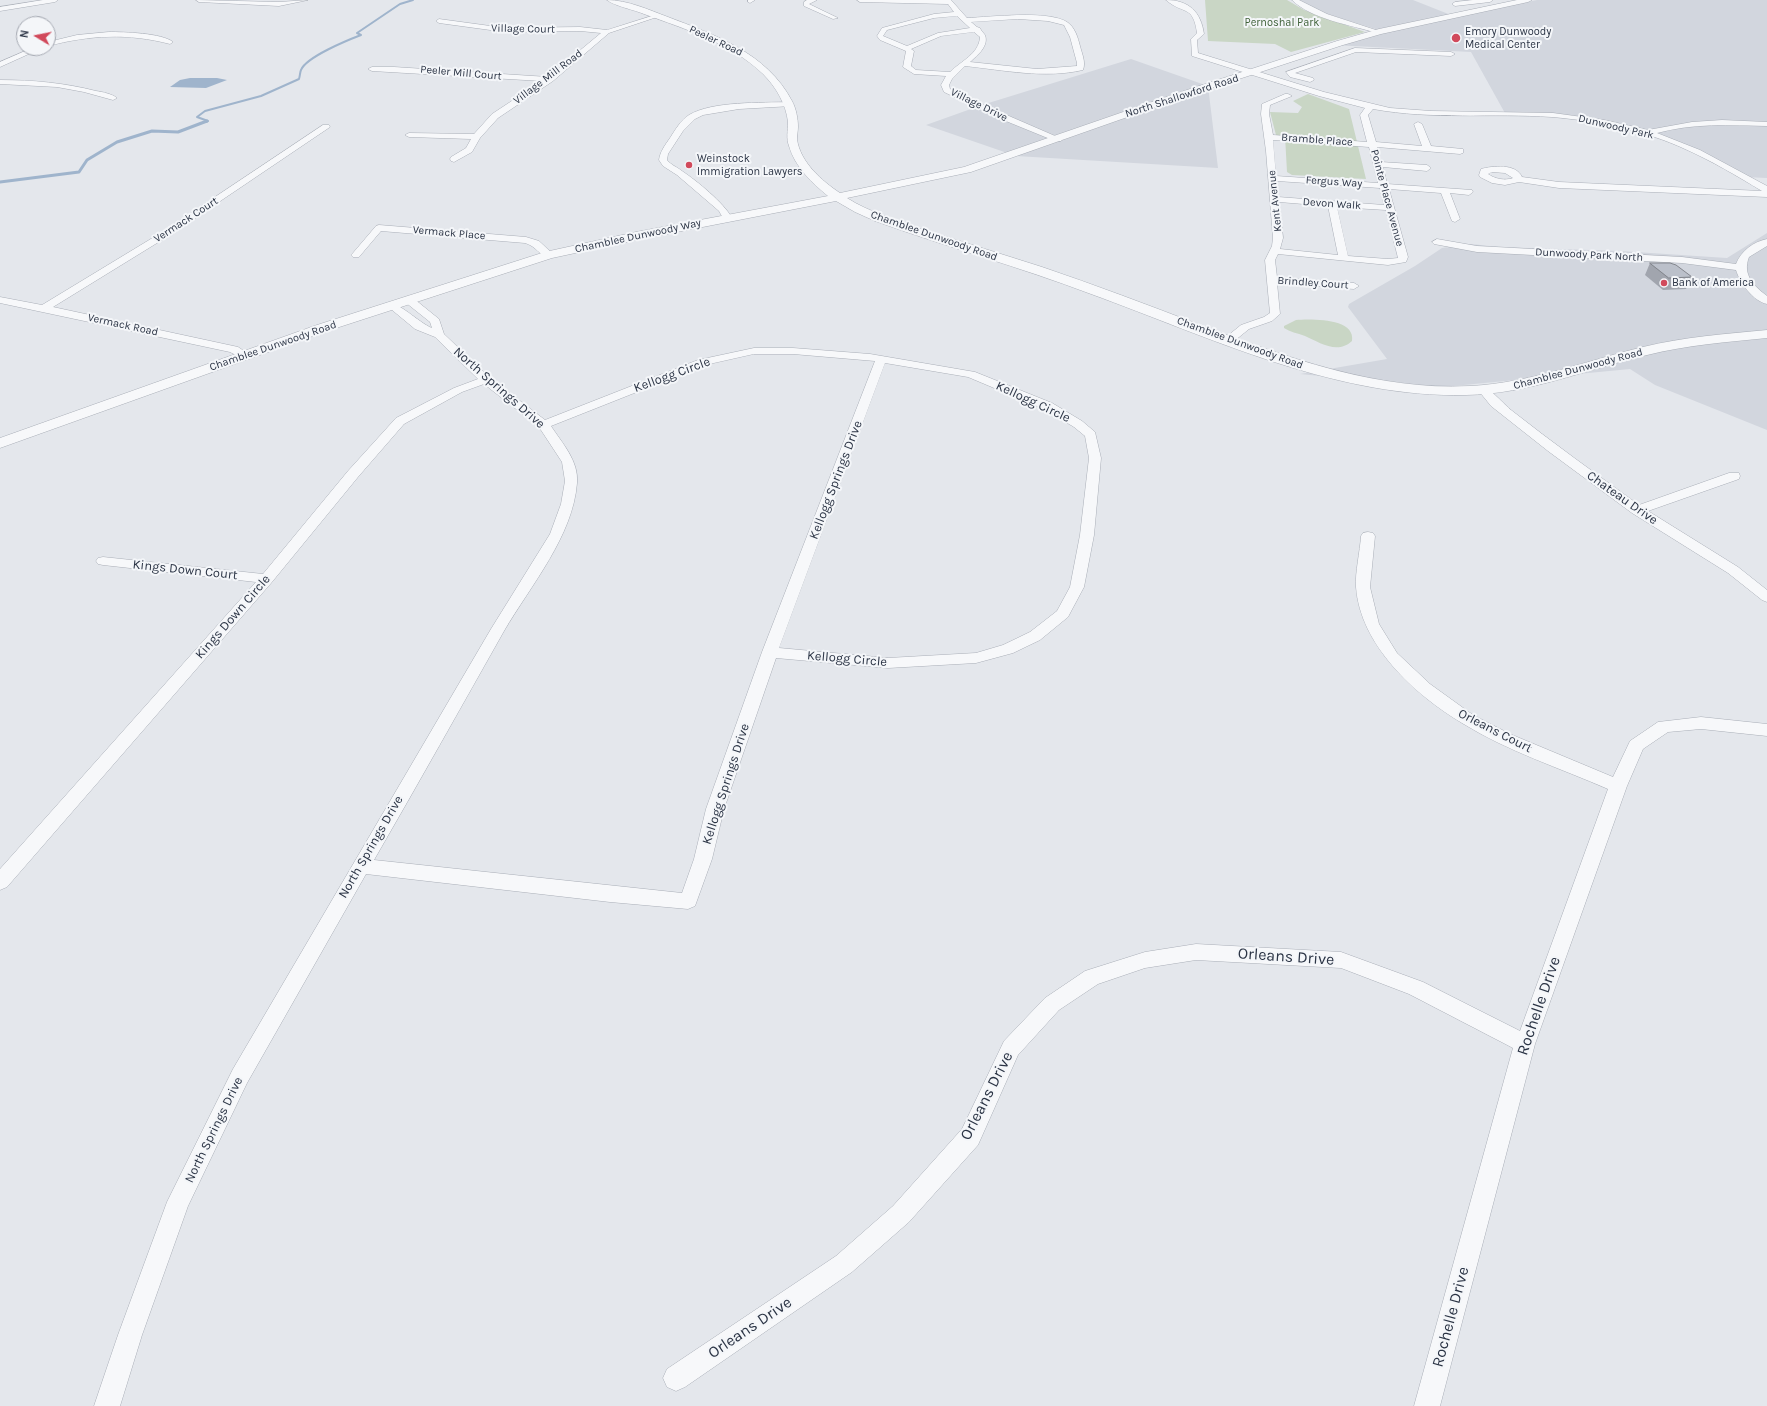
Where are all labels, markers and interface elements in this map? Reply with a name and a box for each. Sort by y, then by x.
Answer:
north arrow [16,16,56,56]
park label: Pernoshal Park [1245,16,1319,30]
street label: Village Court [491,22,555,36]
street label: Peeler Road [687,23,745,59]
place label: Emory Dunwoody Medical Center [1465,25,1551,51]
text: N [18,29,32,39]
marker: Emory Dunwoody Medical Center [1450,32,1462,44]
street label: Village Mill Road [511,47,585,107]
street label: Peeler Mill Court [420,63,502,83]
street label: North Shallowford Road [1124,71,1240,121]
street label: Village Drive [948,86,1010,124]
street label: Dunwoody Park [1577,112,1655,142]
street label: Bramble Place [1281,131,1353,149]
street label: Pointe Place Avenue [1368,148,1406,248]
place label: Weinstock Immigration Lawyers [697,152,803,178]
marker: Weinstock Immigration Lawyers [684,160,694,170]
street label: Kent Avenue [1265,170,1285,232]
street label: Fergus Way [1305,173,1363,191]
street label: Vermack Court [151,194,221,246]
street label: Devon Walk [1302,195,1362,213]
street label: Chamblee Dunwoody Road [869,208,999,264]
street label: Chamblee Dunwoody Way [574,216,702,256]
street label: Vermack Place [412,223,486,243]
street label: Dunwoody Park North [1535,246,1643,264]
street label: Brindley Court [1277,274,1349,292]
place label: Bank of America [1672,276,1754,290]
marker: Bank of America [1659,278,1669,288]
street label: Vermack Road [87,311,159,339]
street label: Chamblee Dunwoody Road [1175,314,1305,372]
street label: Chamblee Dunwoody Road [208,318,338,374]
street label: North Springs Drive [450,344,548,432]
street label: Chamblee Dunwoody Road [1512,345,1644,393]
street label: Kellogg Circle [632,354,712,396]
street label: Kellogg Circle [993,378,1073,426]
street label: Kellogg Springs Drive [806,418,866,542]
street label: Chateau Drive [1584,468,1660,528]
street label: Kings Down Court [132,557,238,583]
street label: Kings Down Circle [192,572,274,662]
street label: Kellogg Circle [806,648,888,670]
street label: Orleans Court [1455,706,1535,756]
street label: Kellogg Springs Drive [699,722,753,846]
street label: North Springs Drive [335,793,407,901]
street label: Orleans Drive [1237,944,1335,970]
street label: Rochelle Drive [1513,954,1565,1058]
street label: Orleans Drive [956,1048,1018,1144]
street label: North Springs Drive [182,1074,246,1186]
street label: Rochelle Drive [1428,1265,1474,1369]
street label: Orleans Drive [704,1293,796,1363]

